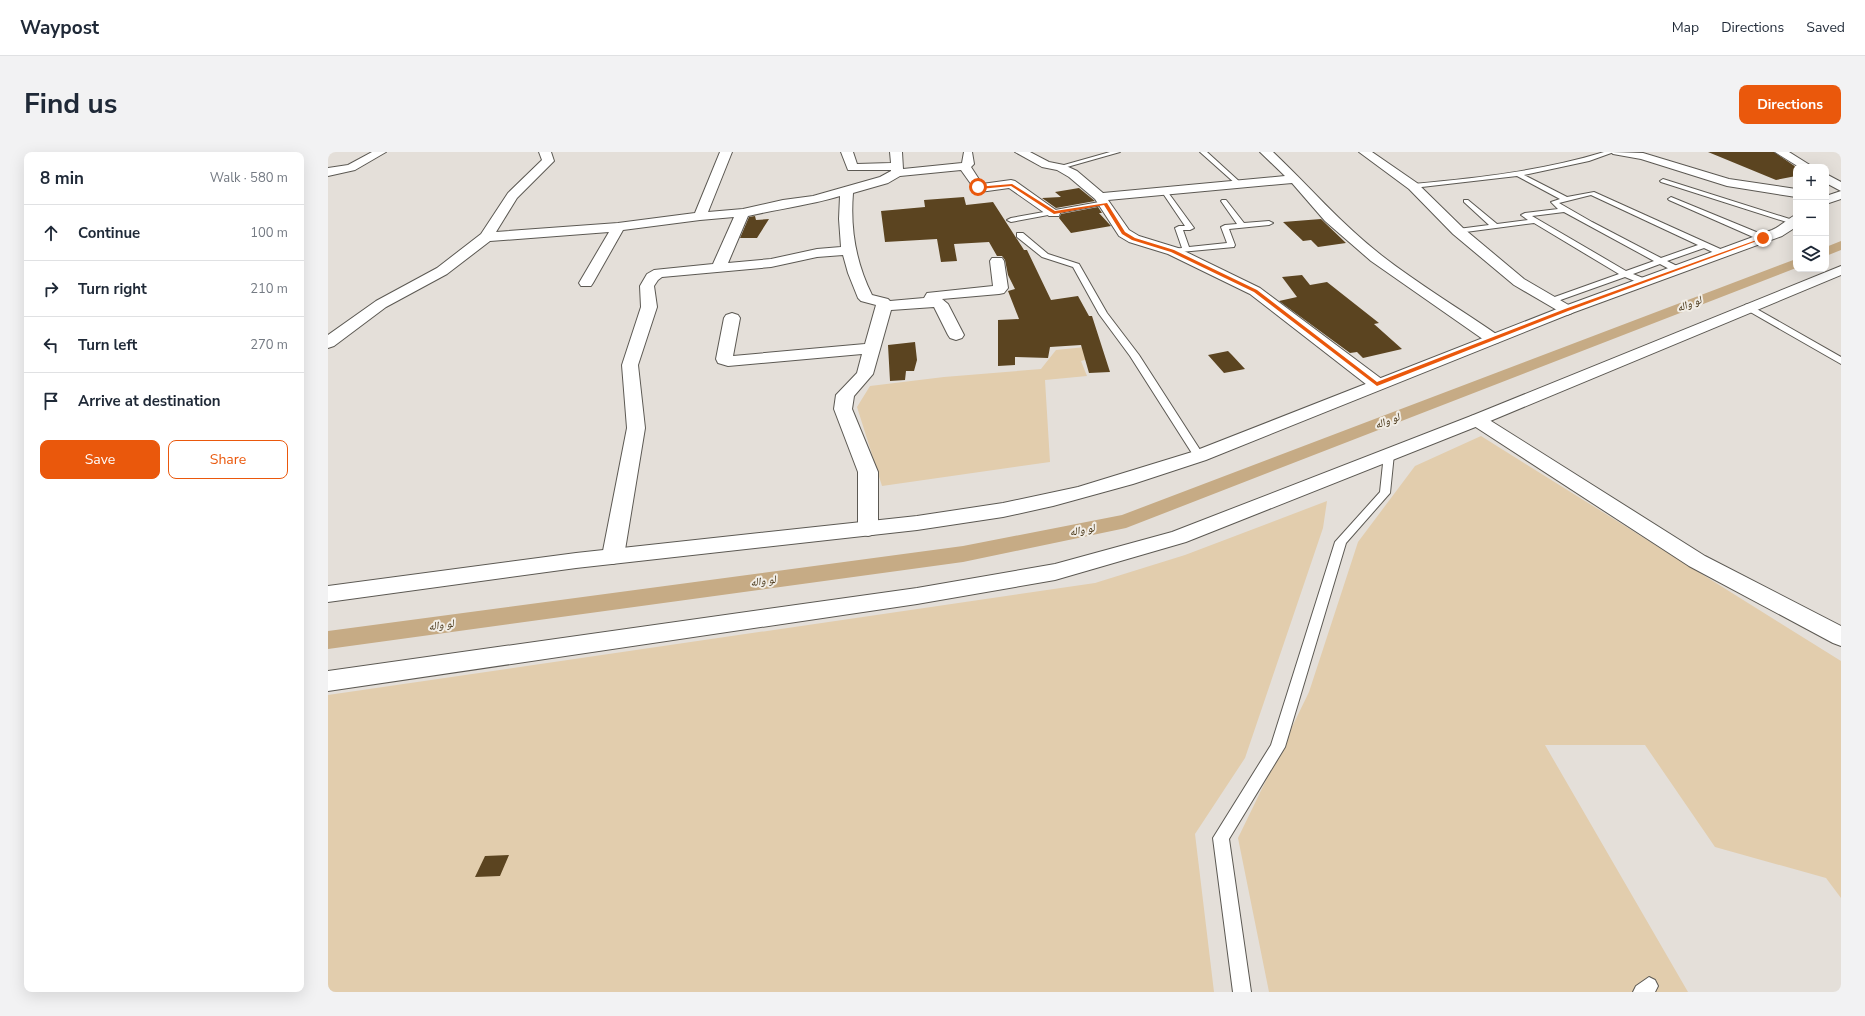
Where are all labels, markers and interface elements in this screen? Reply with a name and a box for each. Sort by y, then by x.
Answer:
text: Waypost [20,15,99,41]
text: Map [1672,18,1699,37]
text: Directions [1721,18,1784,37]
text: Saved [1806,18,1845,37]
text: Find us [24,85,118,123]
button: Directions [1739,85,1841,124]
map controls [1793,164,1829,272]
button: + [1793,164,1829,200]
text: 8 min [40,167,84,190]
text: Walk · 580 m [210,169,288,187]
route start [969,178,987,196]
button: − [1793,200,1829,236]
icon: ahead [40,222,62,244]
text: Continue [78,223,140,243]
text: 100 m [250,224,288,242]
route end [1754,229,1772,247]
button: layers [1793,236,1829,272]
icon: right [40,278,62,300]
text: Turn right [78,279,147,299]
text: 210 m [250,280,288,298]
water label: لو واله [1674,292,1705,316]
icon: left [40,334,62,356]
text: Turn left [78,335,137,355]
text: 270 m [250,336,288,354]
icon: arrive [40,390,62,412]
text: Arrive at destination [78,391,221,411]
water label: لو واله [1372,409,1403,433]
button: Save [40,440,160,479]
button: Share [168,440,288,479]
water label: لو واله [1068,520,1098,540]
water label: لو واله [749,572,778,590]
water label: لو واله [427,616,456,634]

